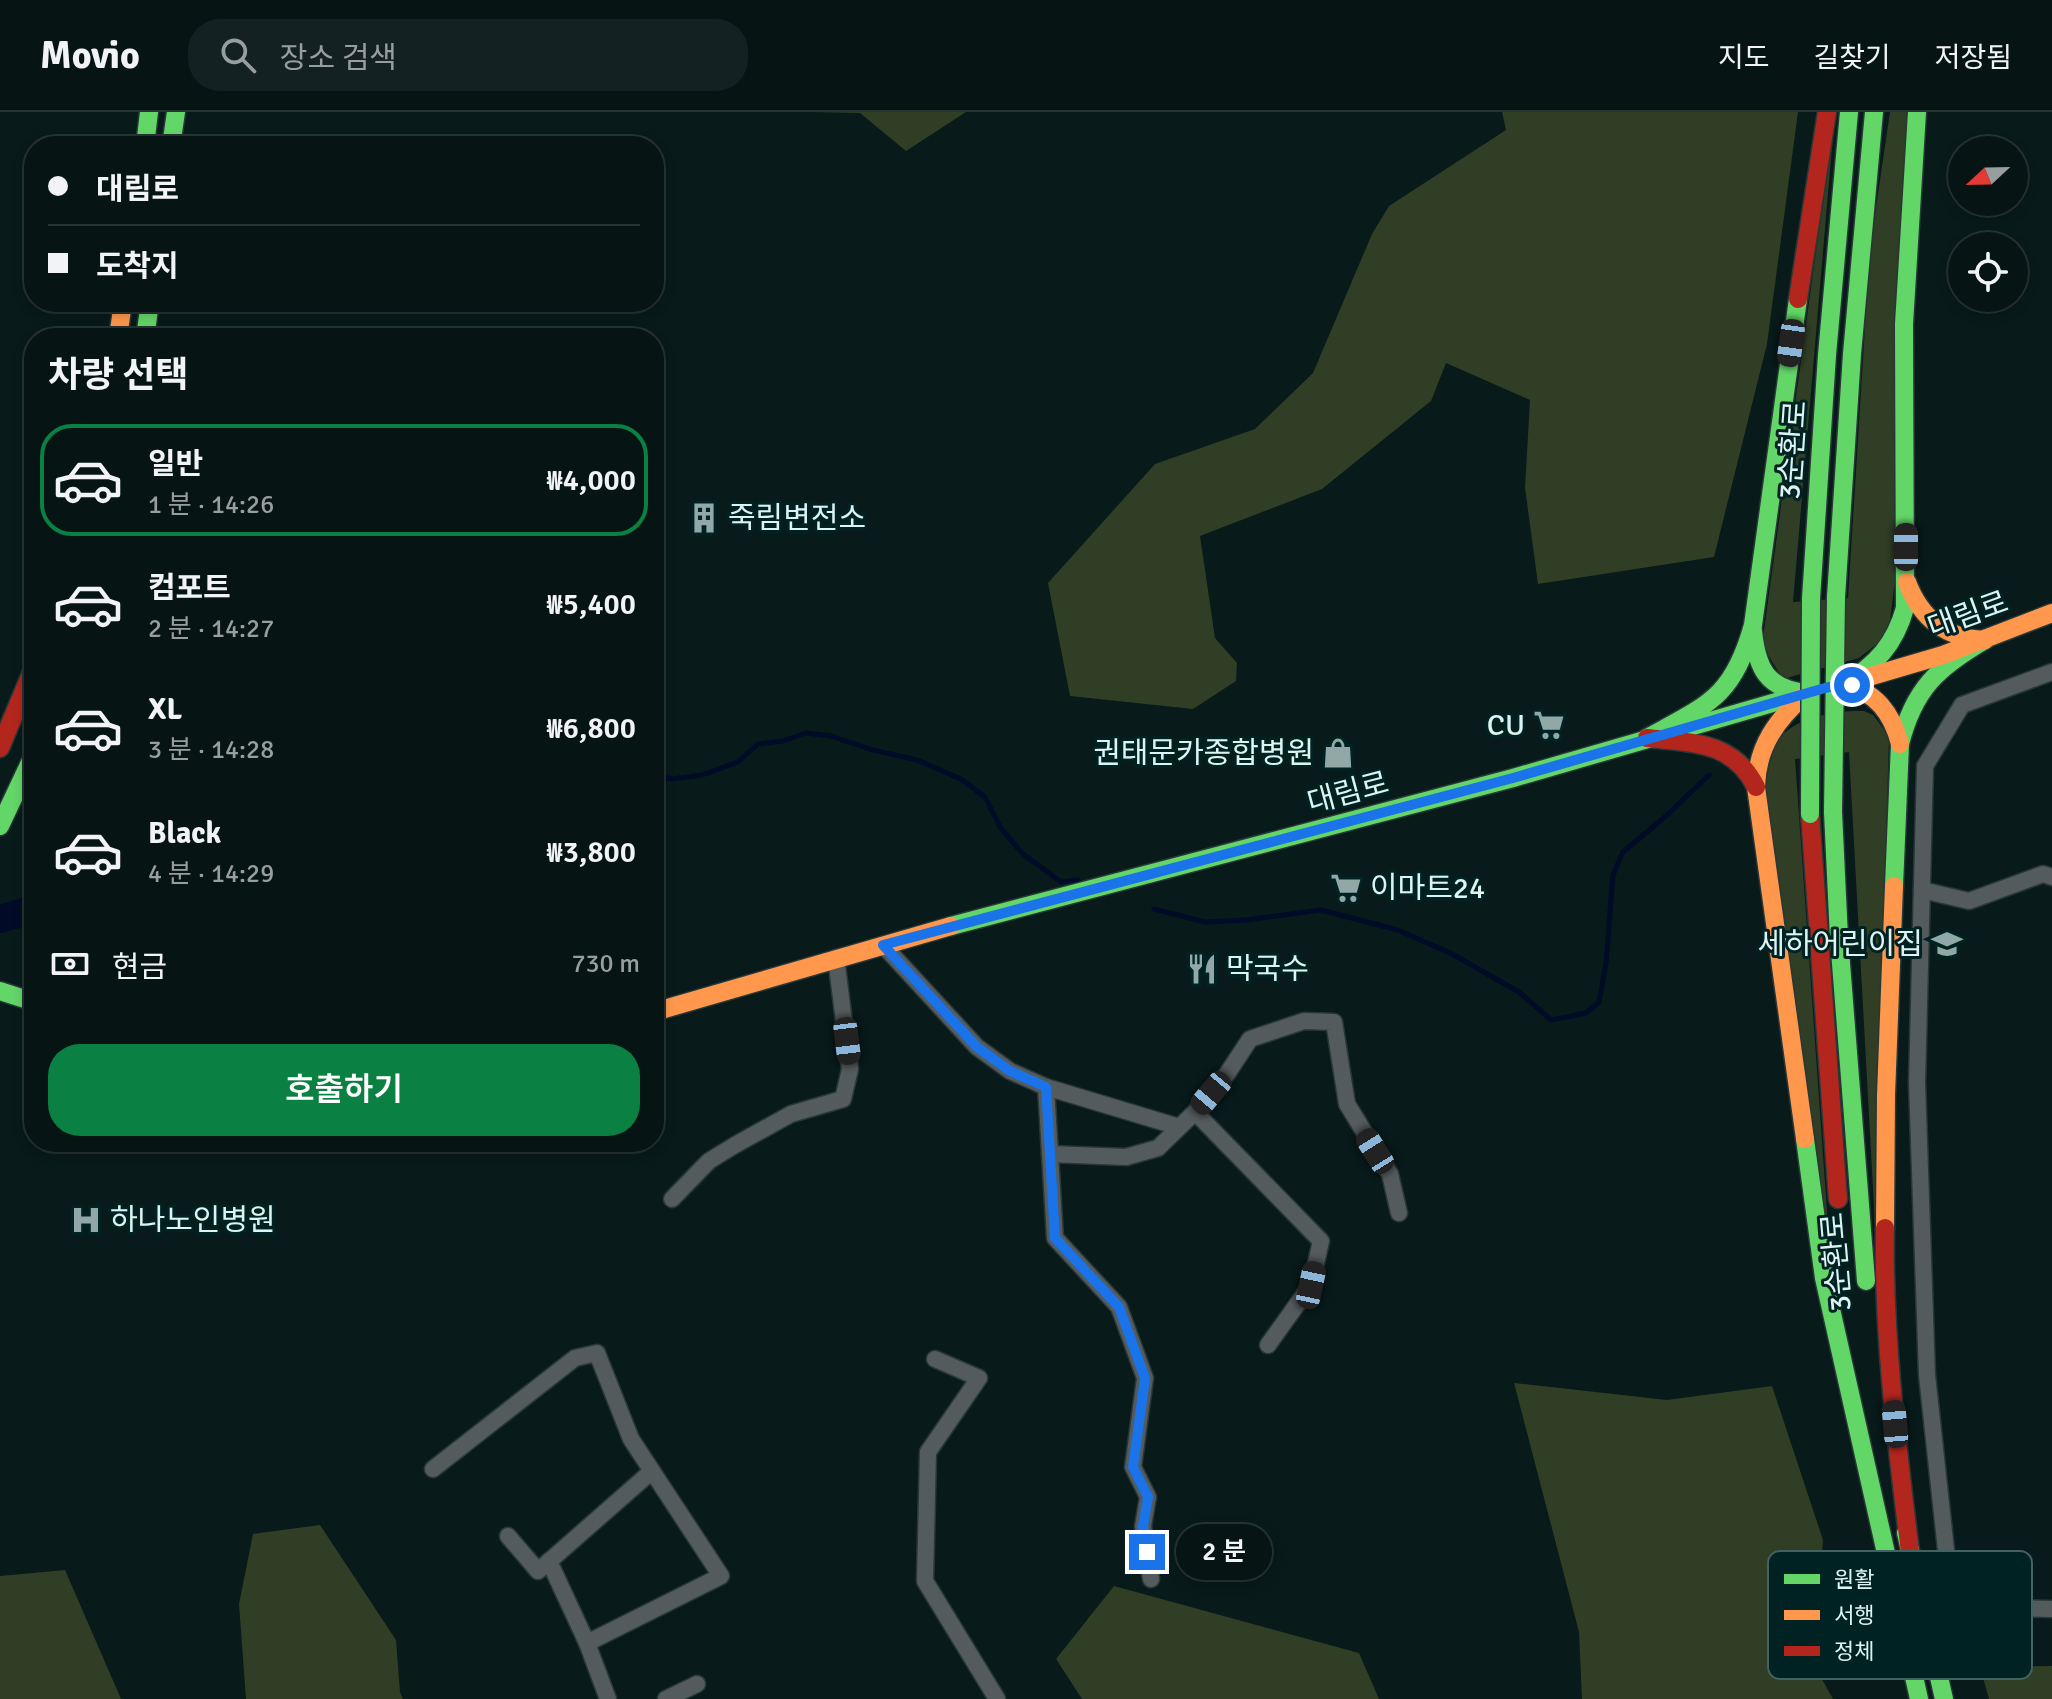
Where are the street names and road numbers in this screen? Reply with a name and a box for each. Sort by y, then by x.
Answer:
street label: 3순환로 [1771,399,1815,501]
street label: 대림로 [1923,583,2013,647]
street label: 대림로 [1303,764,1393,822]
street label: 3순환로 [1814,1211,1860,1313]

